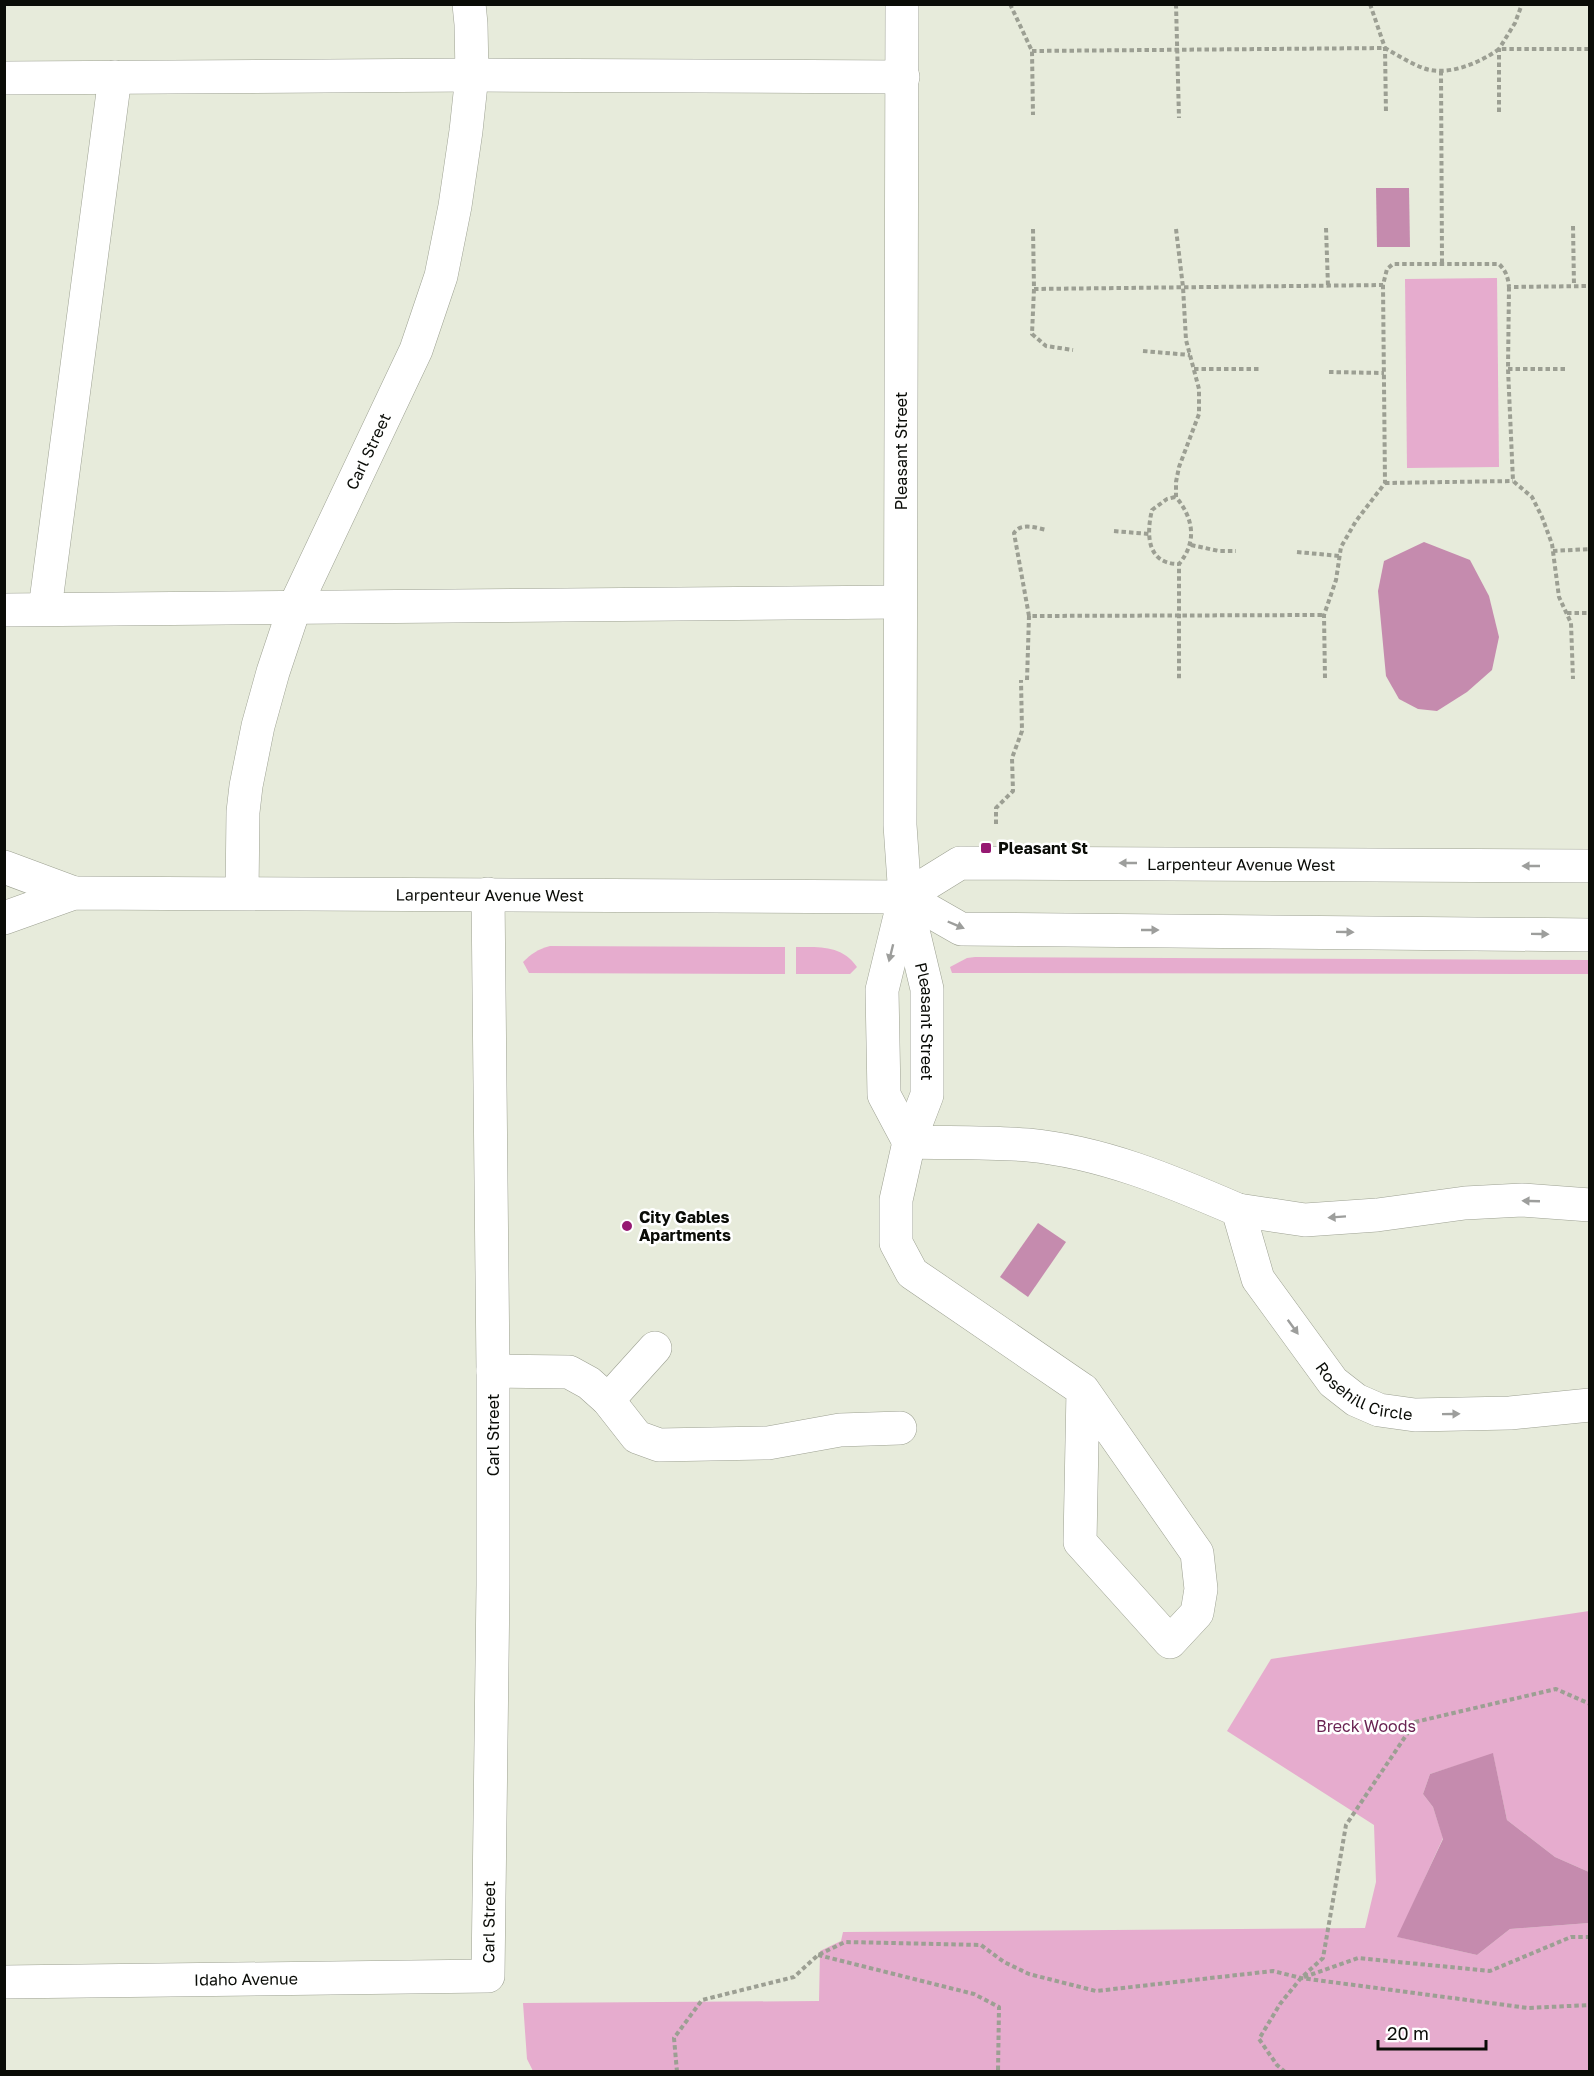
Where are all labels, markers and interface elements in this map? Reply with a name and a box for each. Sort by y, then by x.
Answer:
street label: Pleasant Street [891,392,911,510]
street label: Carl Street [341,410,395,493]
place label: Pleasant St [998,838,1088,858]
marker: Pleasant St [979,841,993,855]
street label: Larpenteur Avenue West [1147,854,1336,875]
one-way arrow [1118,859,1137,868]
one-way arrow [1522,861,1541,871]
street label: Larpenteur Avenue West [395,885,584,905]
one-way arrow [948,920,965,929]
one-way arrow [1141,925,1160,935]
one-way arrow [1336,927,1355,937]
one-way arrow [1531,930,1550,939]
one-way arrow [886,944,896,963]
street label: Pleasant Street [911,960,937,1081]
one-way arrow [1522,1196,1541,1205]
place label: City Gables Apartments [639,1207,731,1245]
one-way arrow [1328,1213,1347,1222]
marker: City Gables Apartments [620,1219,634,1233]
one-way arrow [1286,1319,1298,1334]
street label: Rosehill Circle [1312,1358,1414,1425]
street label: Carl Street [483,1394,503,1476]
one-way arrow [1441,1410,1460,1419]
park label: Breck Woods [1316,1716,1416,1736]
street label: Carl Street [478,1881,499,1964]
street label: Idaho Avenue [194,1968,298,1990]
scale bar [1378,2013,1486,2051]
text: 20 m [1387,2022,1429,2044]

